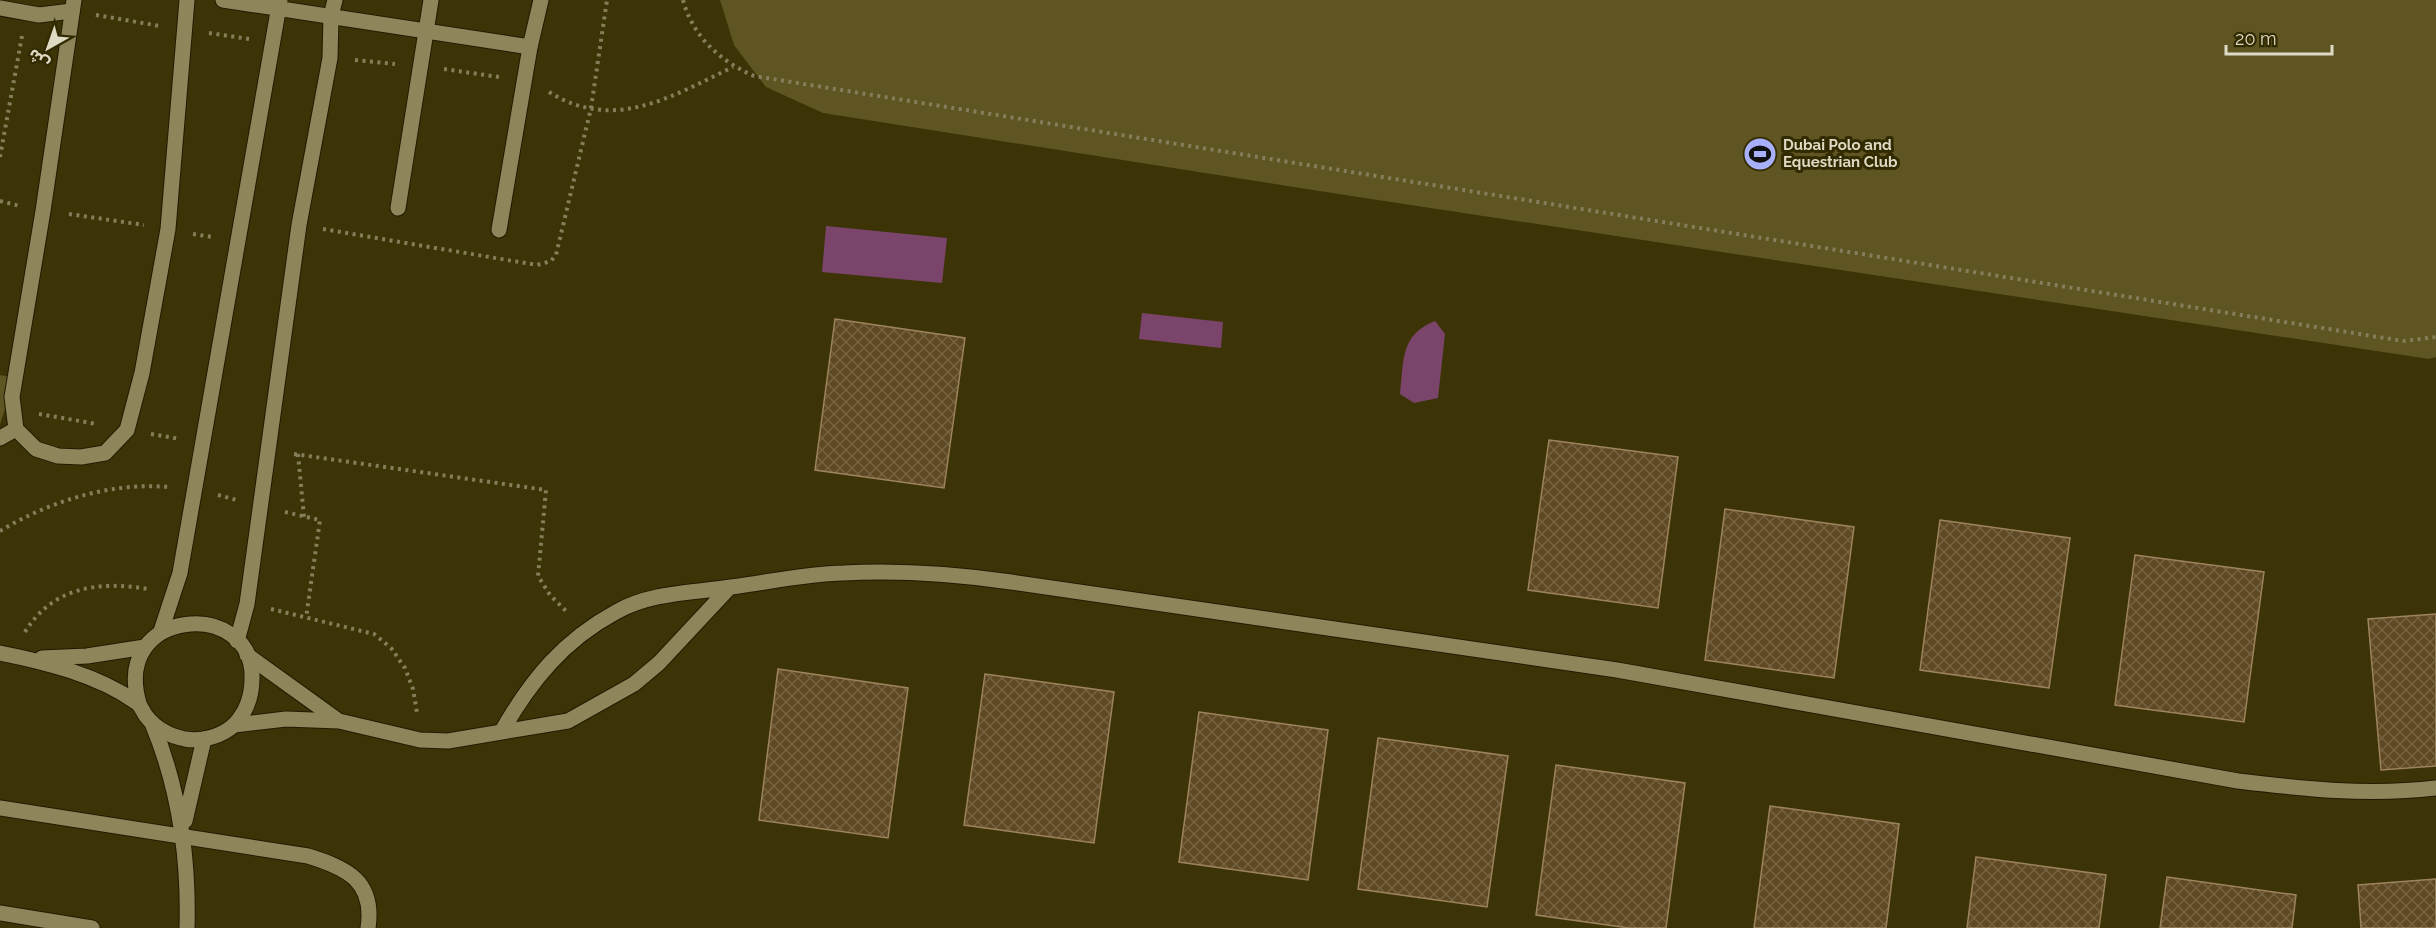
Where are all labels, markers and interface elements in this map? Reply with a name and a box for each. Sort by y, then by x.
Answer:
north arrow [18,18,78,78]
scale bar [2226,18,2332,56]
text: 20 m [2235,28,2277,49]
text: ش [24,45,53,73]
sports icon: Dubai Polo and Equestrian Club [1742,136,1778,172]
place label: Dubai Polo and Equestrian Club [1783,136,1898,171]

